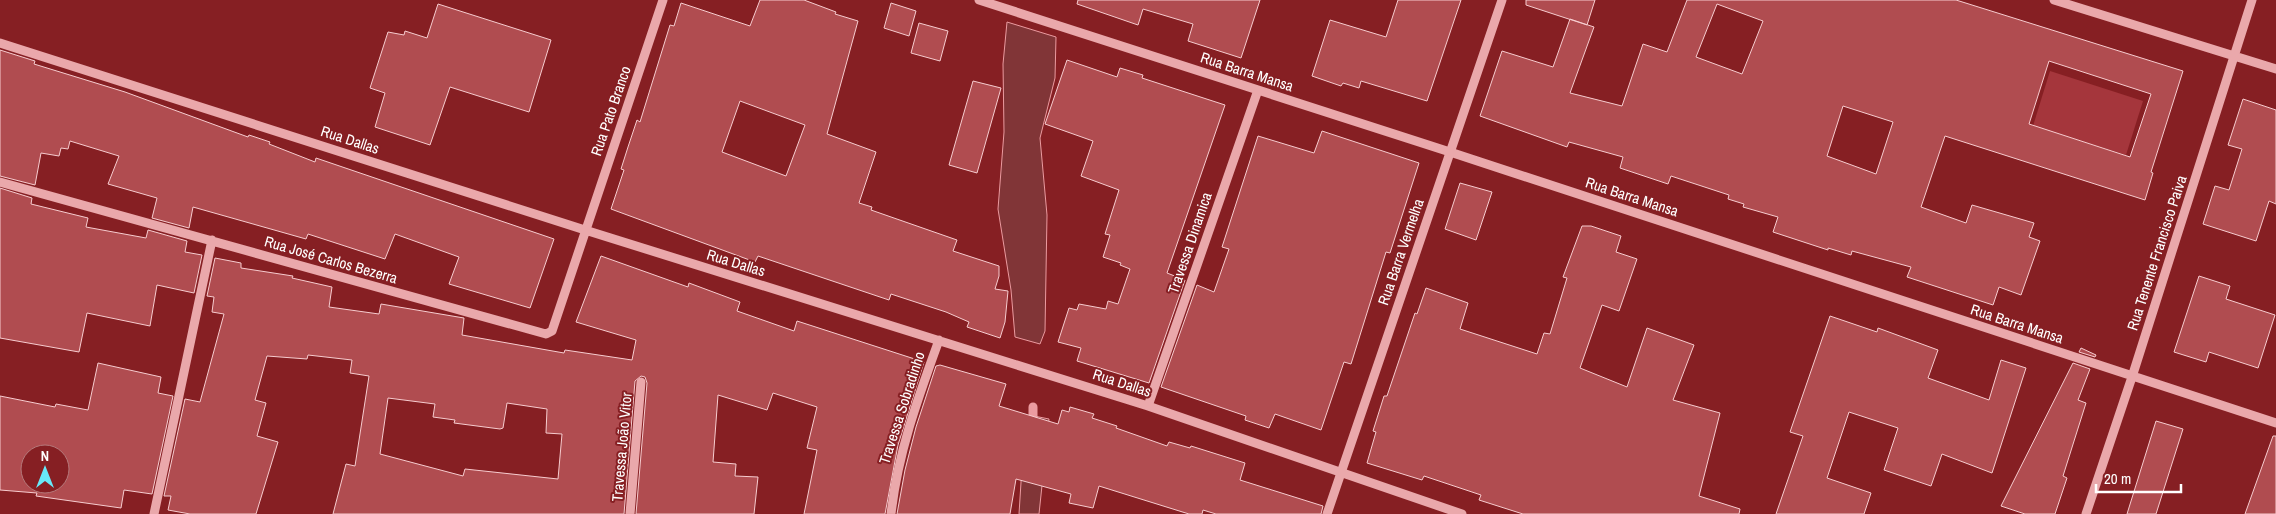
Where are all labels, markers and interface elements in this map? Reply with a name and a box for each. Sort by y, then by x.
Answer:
street label: Rua Barra Mansa [1198,47,1296,96]
street label: Rua Pato Branco [585,63,636,159]
street label: Rua Dallas [318,120,382,159]
street label: Rua Barra Mansa [1583,172,1681,221]
street label: Rua Tenente Francisco Paiva [2122,172,2192,333]
street label: Travessa Dinamica [1162,189,1217,296]
street label: Rua Barra Vermelha [1372,196,1429,308]
street label: Rua José Carlos Bezerra [262,230,400,289]
street label: Rua Dallas [704,244,768,281]
street label: Rua Barra Mansa [1968,299,2066,348]
street label: Travessa Sobradinho [873,349,930,467]
street label: Rua Dallas [1090,363,1154,402]
street label: Travessa João Vitor [606,392,637,502]
north arrow [20,444,70,494]
text: N [41,447,49,465]
scale bar [2096,462,2181,494]
text: 20 m [2104,468,2131,489]

